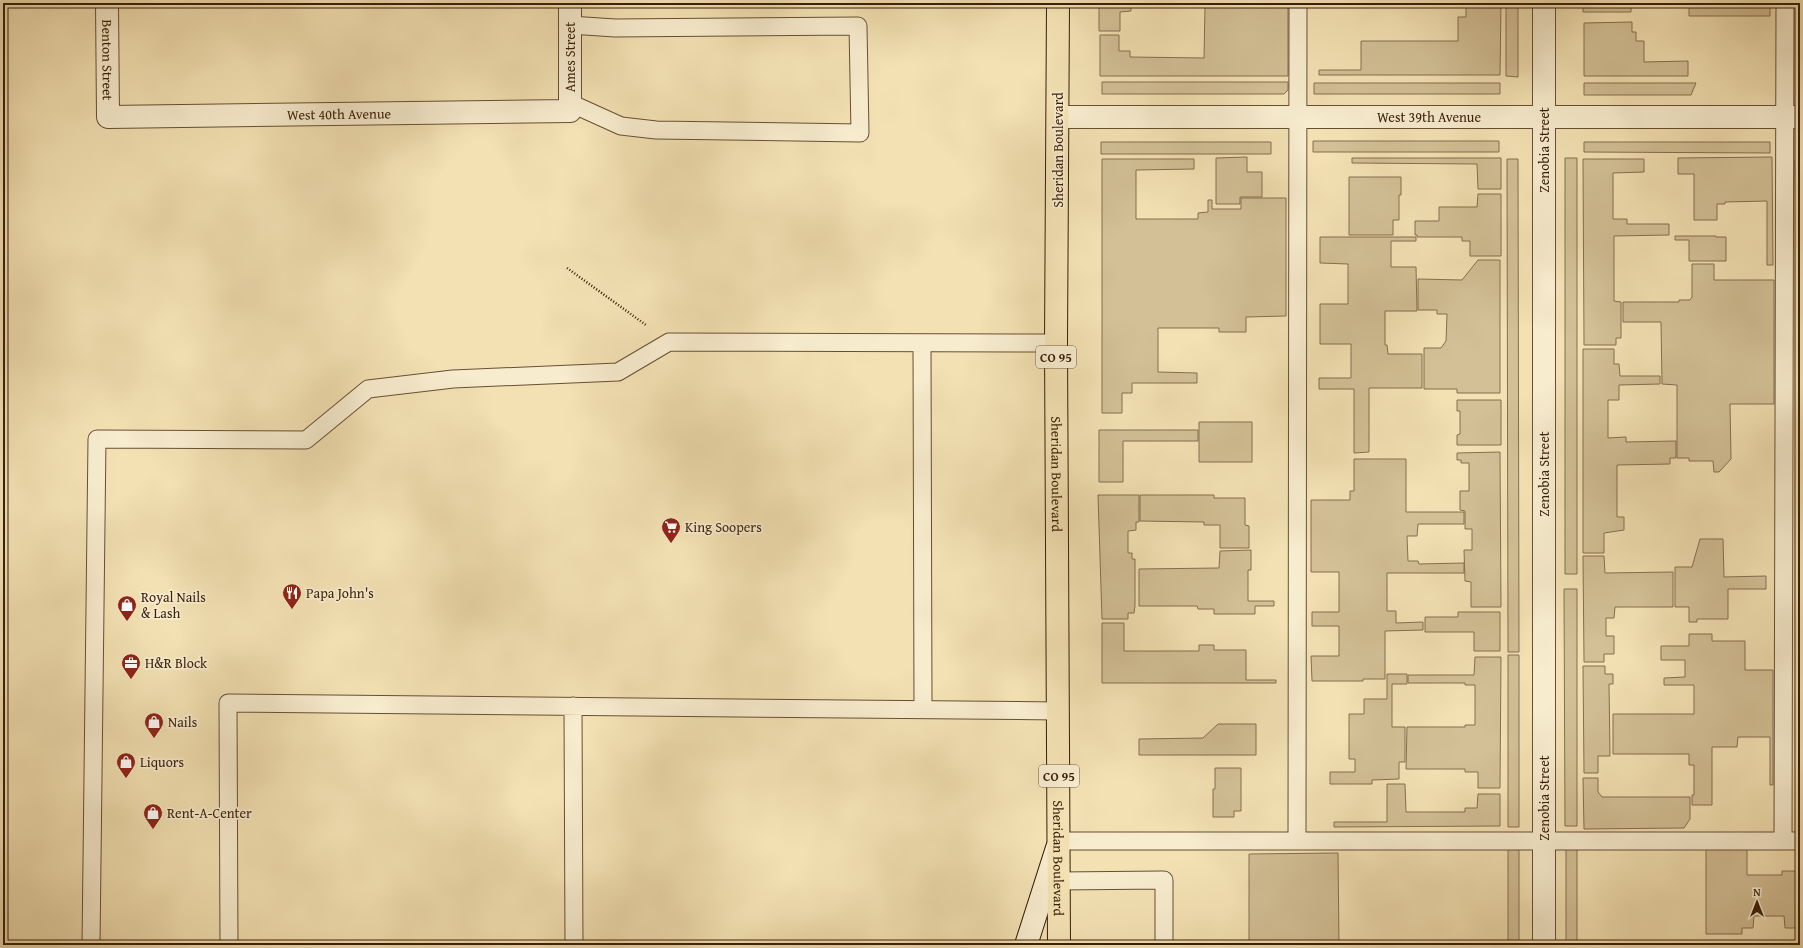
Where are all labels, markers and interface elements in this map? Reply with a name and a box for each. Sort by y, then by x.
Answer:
street label: Benton Street [97,19,118,101]
street label: Ames Street [560,22,580,92]
street label: Sheridan Boulevard [1048,92,1068,208]
street label: West 40th Avenue [287,103,392,125]
street label: West 39th Avenue [1377,107,1481,127]
street label: Zenobia Street [1534,107,1554,193]
road number: CO 95 [1036,346,1076,368]
street label: Sheridan Boulevard [1046,416,1067,532]
street label: Zenobia Street [1534,431,1554,517]
supermarket icon: King Soopers [660,516,682,544]
place label: King Soopers [685,517,762,537]
restaurant icon: Papa John's [281,582,303,610]
place label: Papa John's [306,583,374,603]
place label: Royal Nails & Lash [141,587,206,623]
shop icon: Royal Nails & Lash [116,594,138,622]
office icon: H&R Block [120,652,142,680]
place label: H&R Block [145,653,208,673]
shop icon: Nails [143,711,165,739]
place label: Nails [168,712,197,732]
shop icon: Liquors [115,751,137,779]
place label: Liquors [140,752,184,772]
street label: Zenobia Street [1534,755,1554,841]
road number: CO 95 [1039,765,1079,787]
street label: Sheridan Boulevard [1048,800,1069,916]
shop icon: Rent-A-Center [142,802,164,830]
place label: Rent-A-Center [167,803,252,823]
north arrow [1737,882,1777,922]
text: N [1753,884,1761,900]

